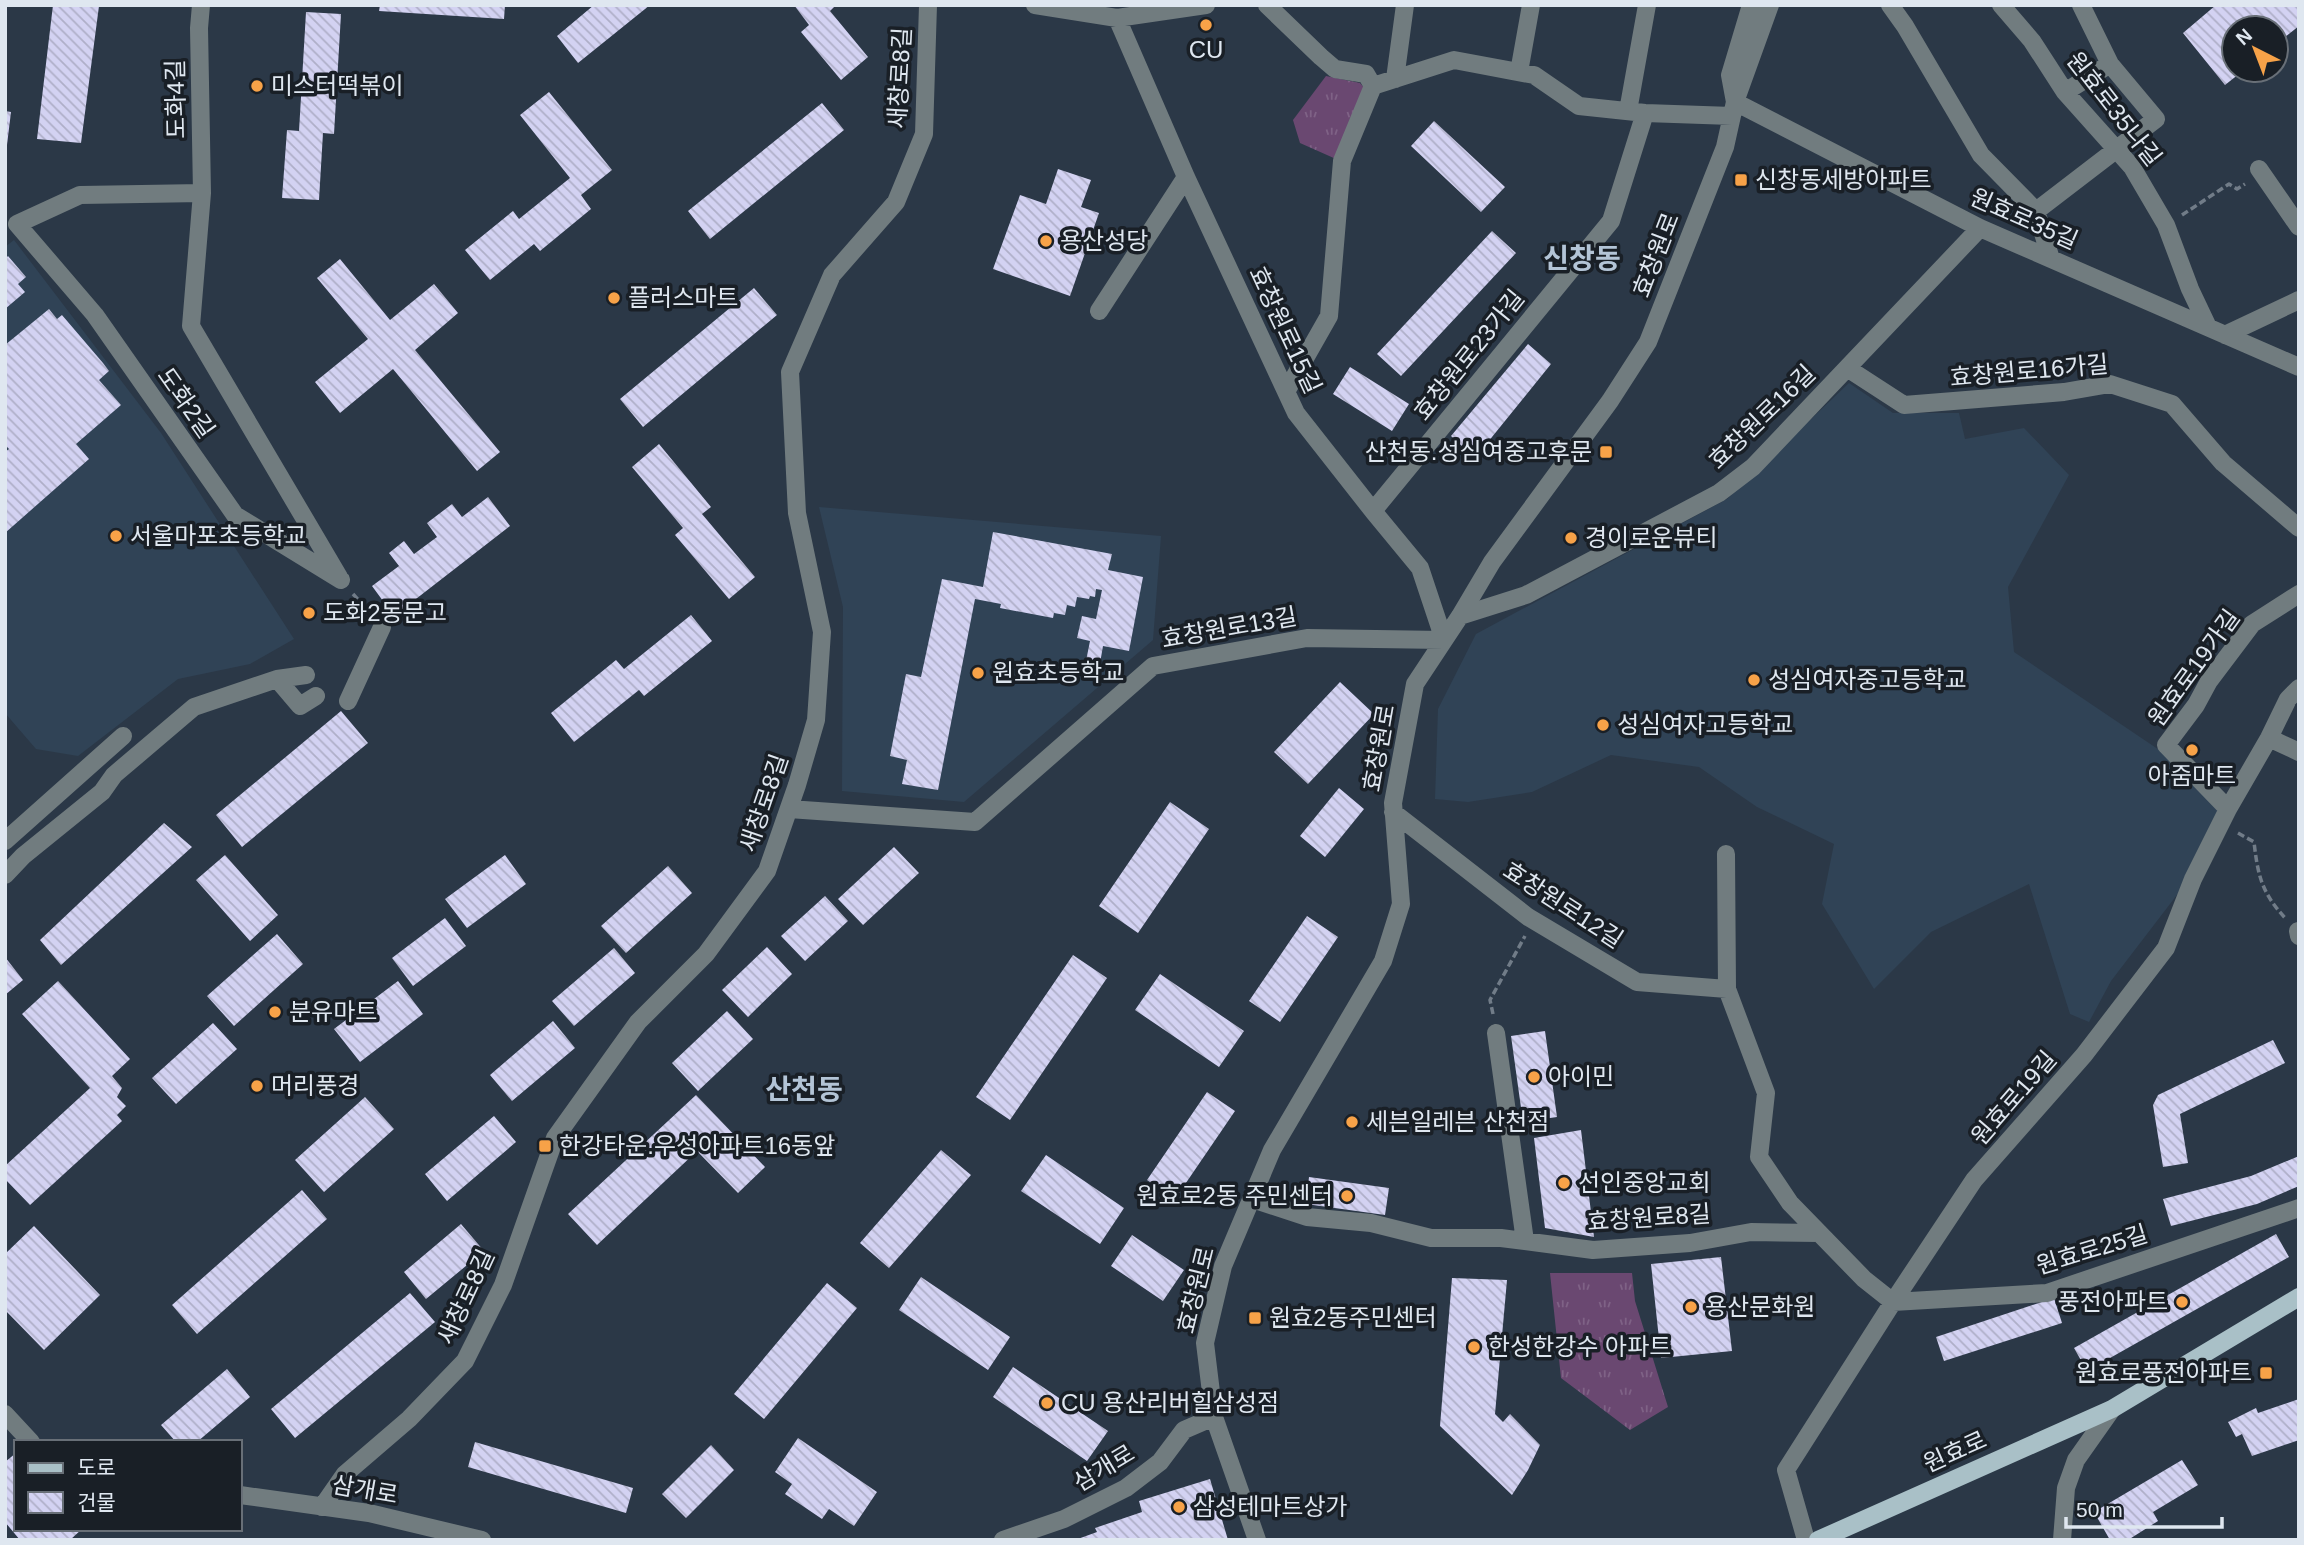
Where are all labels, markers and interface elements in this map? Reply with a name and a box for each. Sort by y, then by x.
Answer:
north arrow [2220,14,2290,84]
marker: CU [1198,17,1214,33]
text: N [2232,24,2256,49]
street label: 새창로8길 [883,27,916,129]
place label: CU [1189,36,1223,63]
street label: 원효로35나길 [2062,46,2167,171]
street label: 도화4길 [161,59,190,139]
place label: 미스터떡볶이 [271,72,403,99]
marker: 미스터떡볶이 [249,78,265,94]
place label: 신창동세방아파트 [1755,166,1932,193]
marker: 신창동세방아파트 [1733,172,1749,188]
street label: 원효로35길 [1966,183,2082,254]
street label: 효창원로 [1627,209,1684,301]
place label: 용산성당 [1060,227,1148,254]
marker: 용산성당 [1038,233,1054,249]
district label: 신창동 [1543,243,1621,274]
street label: 효창원로15길 [1244,262,1327,398]
place label: 플러스마트 [628,284,738,311]
street label: 효창원로23가길 [1408,284,1529,425]
marker: 플러스마트 [606,290,622,306]
street label: 효창원로16가길 [1948,350,2109,391]
street label: 효창원로16길 [1703,359,1820,474]
street label: 도화2길 [153,362,220,443]
place label: 산천동.성심여중고후문 [1365,438,1592,465]
marker: 산천동.성심여중고후문 [1598,444,1614,460]
place label: 서울마포초등학교 [130,522,307,549]
place label: 경이로운뷰티 [1585,524,1717,551]
marker: 서울마포초등학교 [108,528,124,544]
marker: 경이로운뷰티 [1563,530,1579,546]
place label: 도화2동문고 [323,599,447,626]
street label: 효창원로13길 [1159,602,1299,653]
street label: 원효로19가길 [2142,604,2245,731]
marker: 도화2동문고 [301,605,317,621]
place label: 원효초등학교 [992,659,1124,686]
marker: 원효초등학교 [970,665,986,681]
place label: 성심여자중고등학교 [1768,666,1967,693]
marker: 성심여자중고등학교 [1746,672,1762,688]
street label: 효창원로 [1358,702,1399,794]
place label: 성심여자고등학교 [1617,711,1794,738]
marker: 성심여자고등학교 [1595,717,1611,733]
marker: 아줌마트 [2184,742,2200,758]
street label: 새창로8길 [734,750,793,855]
place label: 아줌마트 [2148,762,2236,789]
street label: 효창원로12길 [1498,856,1628,953]
place label: 분유마트 [289,998,377,1025]
marker: 분유마트 [267,1004,283,1020]
street label: 원효로19길 [1966,1045,2062,1150]
place label: 아이민 [1548,1063,1614,1090]
marker: 아이민 [1526,1069,1542,1085]
place label: 머리풍경 [271,1072,359,1099]
district label: 산천동 [765,1074,843,1105]
marker: 머리풍경 [249,1078,265,1094]
place label: 세븐일레븐 산천점 [1366,1108,1549,1135]
marker: 세븐일레븐 산천점 [1344,1114,1360,1130]
place label: 한강타운.우성아파트16동앞 [559,1132,835,1159]
marker: 한강타운.우성아파트16동앞 [537,1138,553,1154]
place label: 선인중앙교회 [1578,1169,1710,1196]
marker: 선인중앙교회 [1556,1175,1572,1191]
place label: 원효로2동 주민센터 [1136,1182,1333,1209]
marker: 원효로2동 주민센터 [1339,1188,1355,1204]
street label: 효창원로8길 [1586,1200,1712,1235]
street label: 원효로25길 [2033,1220,2151,1279]
street label: 효창원로 [1172,1244,1219,1336]
street label: 새창로8길 [432,1245,499,1349]
place label: 풍전아파트 [2058,1288,2168,1315]
place label: 용산문화원 [1705,1293,1815,1320]
marker: 풍전아파트 [2174,1294,2190,1310]
marker: 용산문화원 [1683,1299,1699,1315]
place label: 원효2동주민센터 [1269,1304,1437,1331]
marker: 원효2동주민센터 [1247,1310,1263,1326]
place label: 한성한강수 아파트 [1488,1333,1671,1360]
marker: 한성한강수 아파트 [1466,1339,1482,1355]
place label: 원효로풍전아파트 [2075,1359,2252,1386]
marker: 원효로풍전아파트 [2258,1365,2274,1381]
place label: CU 용산리버힐삼성점 [1061,1389,1279,1416]
marker: CU 용산리버힐삼성점 [1039,1395,1055,1411]
street label: 원효로 [1919,1426,1991,1477]
street label: 삼개로 [1068,1439,1139,1496]
legend [14,1440,242,1531]
text: 도로 [77,1456,116,1479]
street label: 삼개로 [330,1470,400,1509]
scale bar [2066,1486,2222,1530]
text: 건물 [77,1491,116,1514]
place label: 삼성테마트상가 [1193,1493,1348,1520]
text: 50 m [2076,1498,2123,1521]
marker: 삼성테마트상가 [1171,1499,1187,1515]

